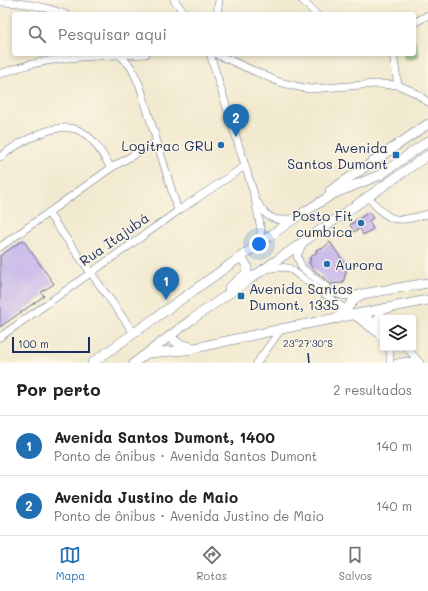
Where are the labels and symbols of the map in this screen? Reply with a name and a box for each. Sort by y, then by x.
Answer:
pin: 2 [223,104,249,137]
place label: Logitrac GRU [122,136,213,155]
place label: Avenida Santos Dumont [287,138,388,173]
marker: Logitrac GRU [216,140,226,150]
marker: Avenida Santos Dumont [391,150,401,160]
place label: Posto Fit cumbica [292,206,353,241]
street label: Rua Itajubá [75,208,153,270]
marker: Posto Fit cumbica [356,218,366,228]
your location [249,234,269,254]
place label: Aurora [335,255,383,274]
marker: Aurora [322,259,332,269]
pin: 1 [153,267,179,300]
place label: Avenida Santos Dumont, 1335 [249,279,353,314]
marker: Avenida Santos Dumont, 1335 [236,291,246,301]
scale bar [12,335,90,354]
text: 23°27'30"S [283,336,333,350]

